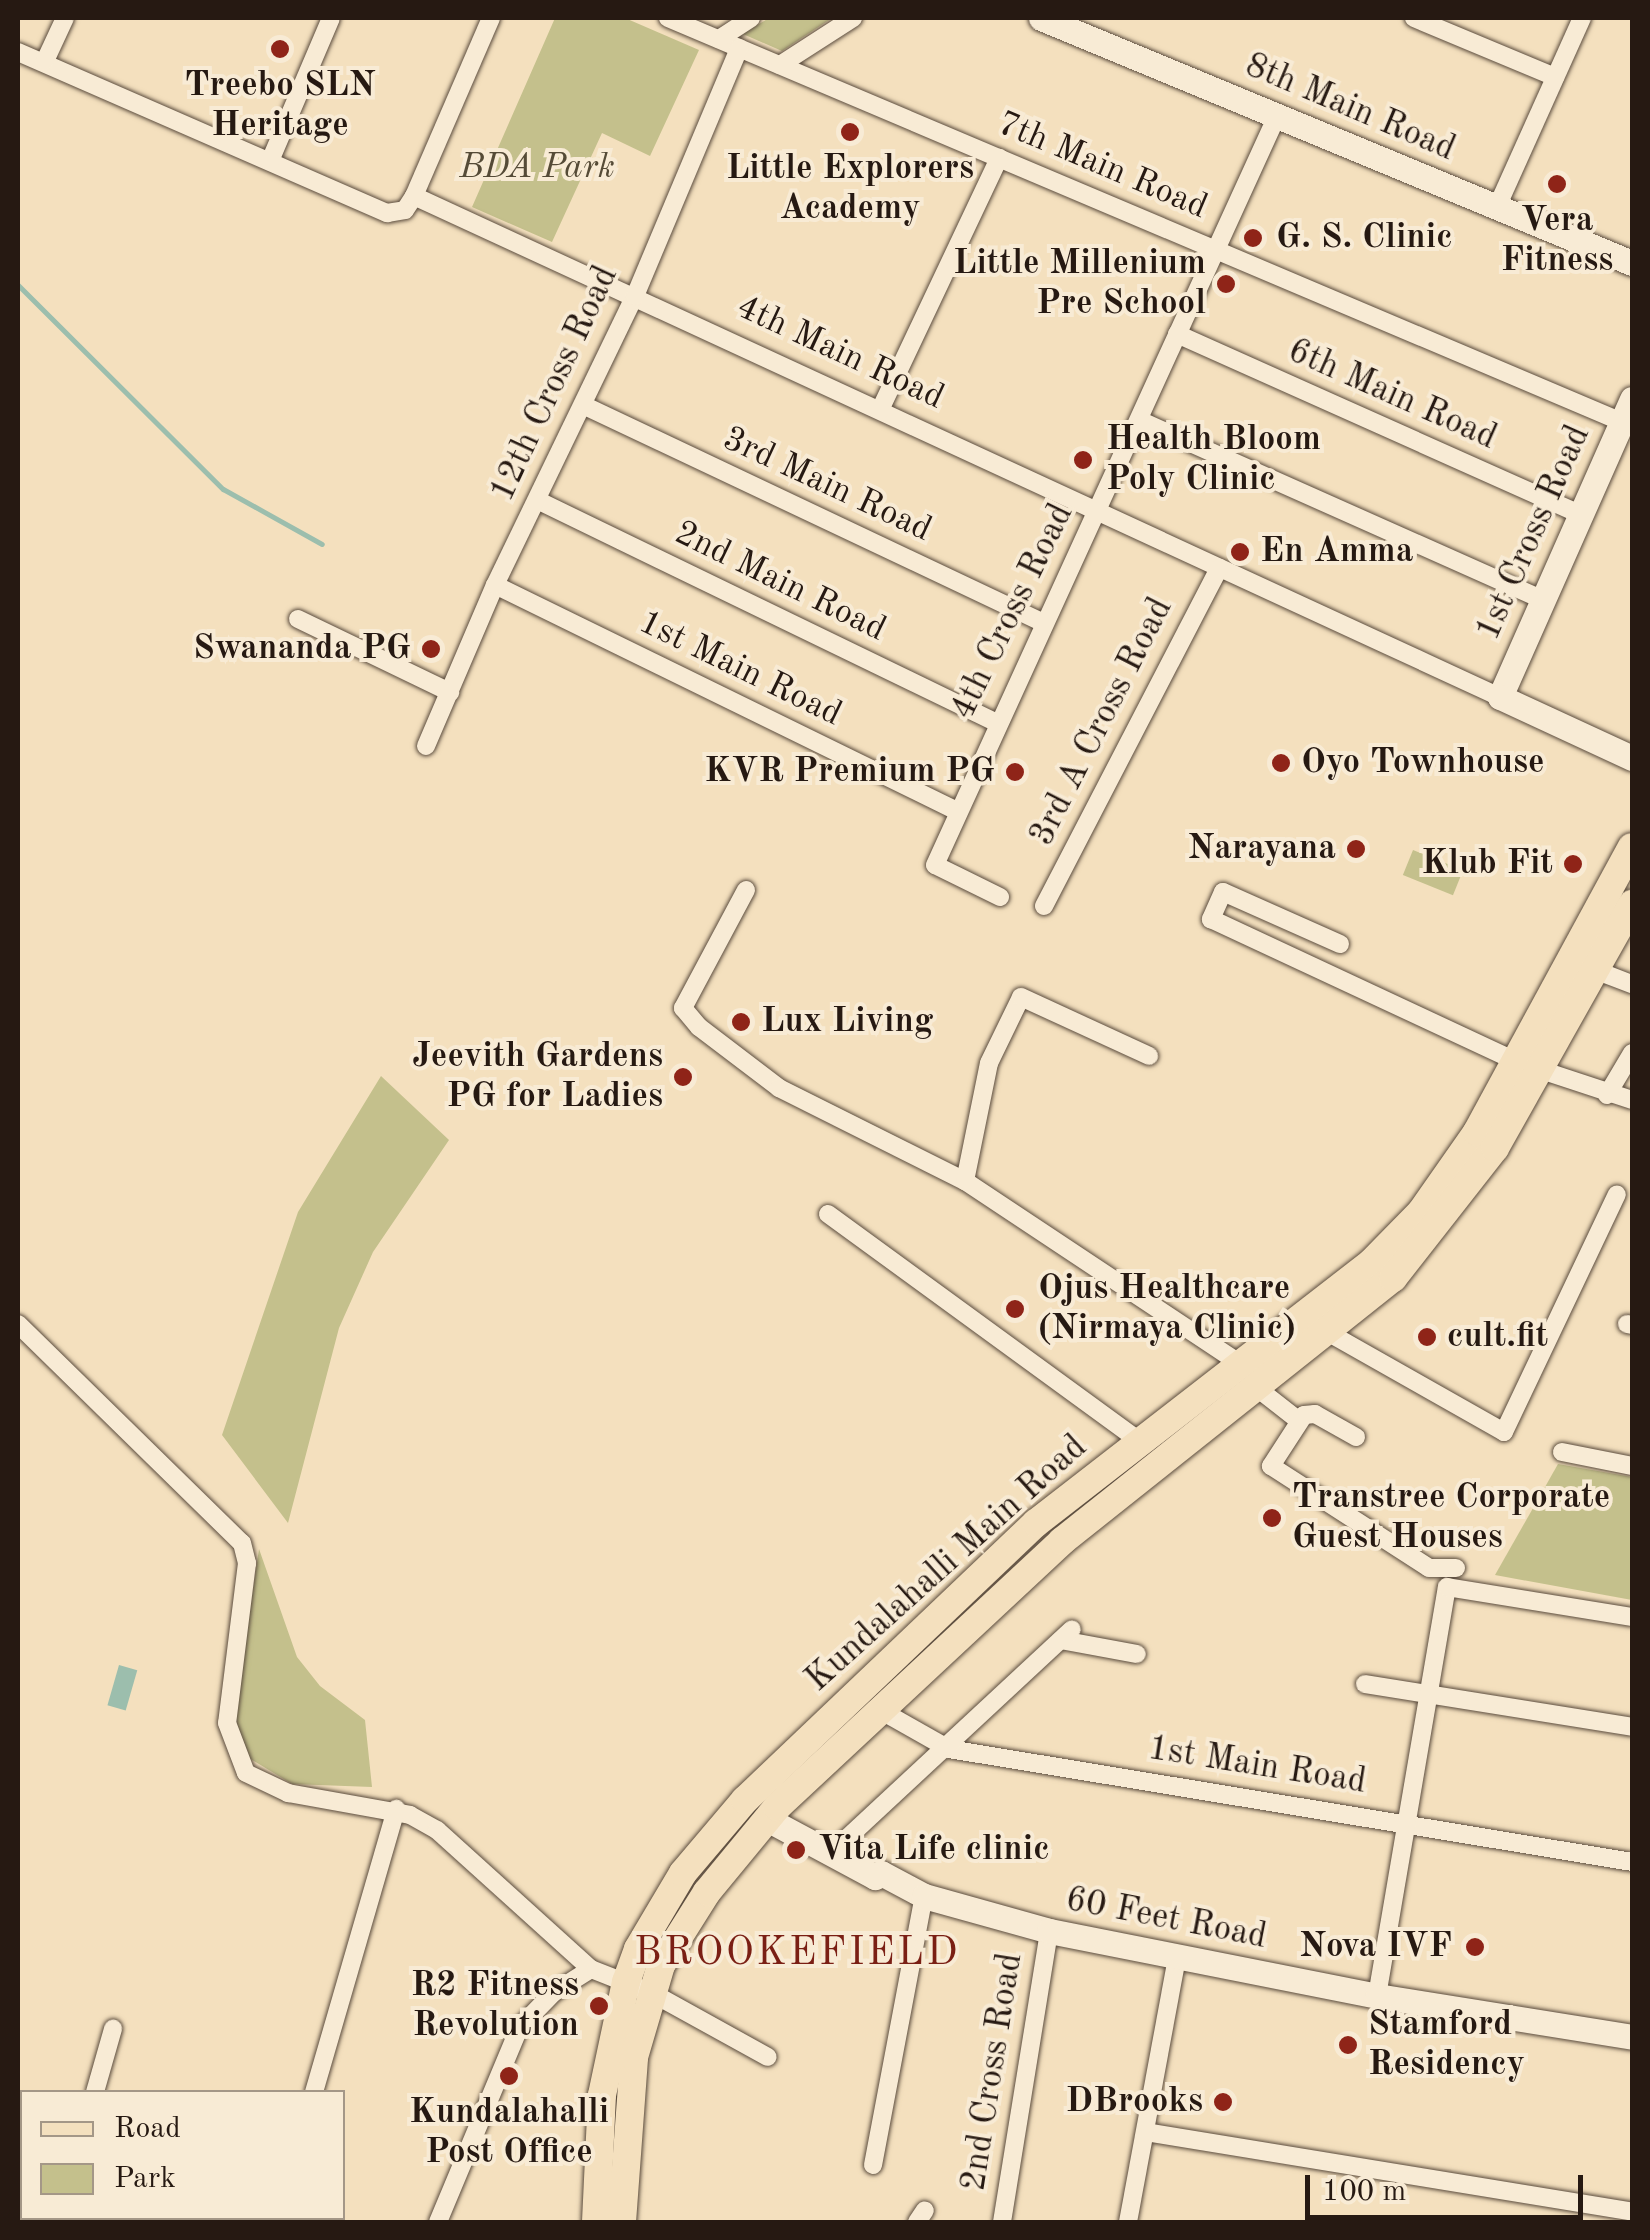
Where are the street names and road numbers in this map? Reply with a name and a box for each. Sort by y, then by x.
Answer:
street label: 8th Main Road [1239,45,1461,171]
street label: 7th Main Road [991,103,1213,229]
street label: 12th Cross Road [482,260,628,508]
street label: 4th Main Road [730,287,950,419]
street label: 6th Main Road [1281,330,1503,460]
street label: 3rd Main Road [716,418,938,552]
street label: 1st Cross Road [1468,419,1600,647]
street label: 4th Cross Road [943,497,1083,727]
street label: 2nd Main Road [667,513,893,651]
street label: 3rd A Cross Road [1021,591,1183,853]
street label: 1st Main Road [632,602,848,736]
street label: Kundalahalli Main Road [798,1427,1096,1701]
street label: 1st Main Road [1145,1728,1369,1804]
street label: 60 Feet Road [1062,1879,1270,1959]
street label: 2nd Cross Road [953,1950,1033,2194]

